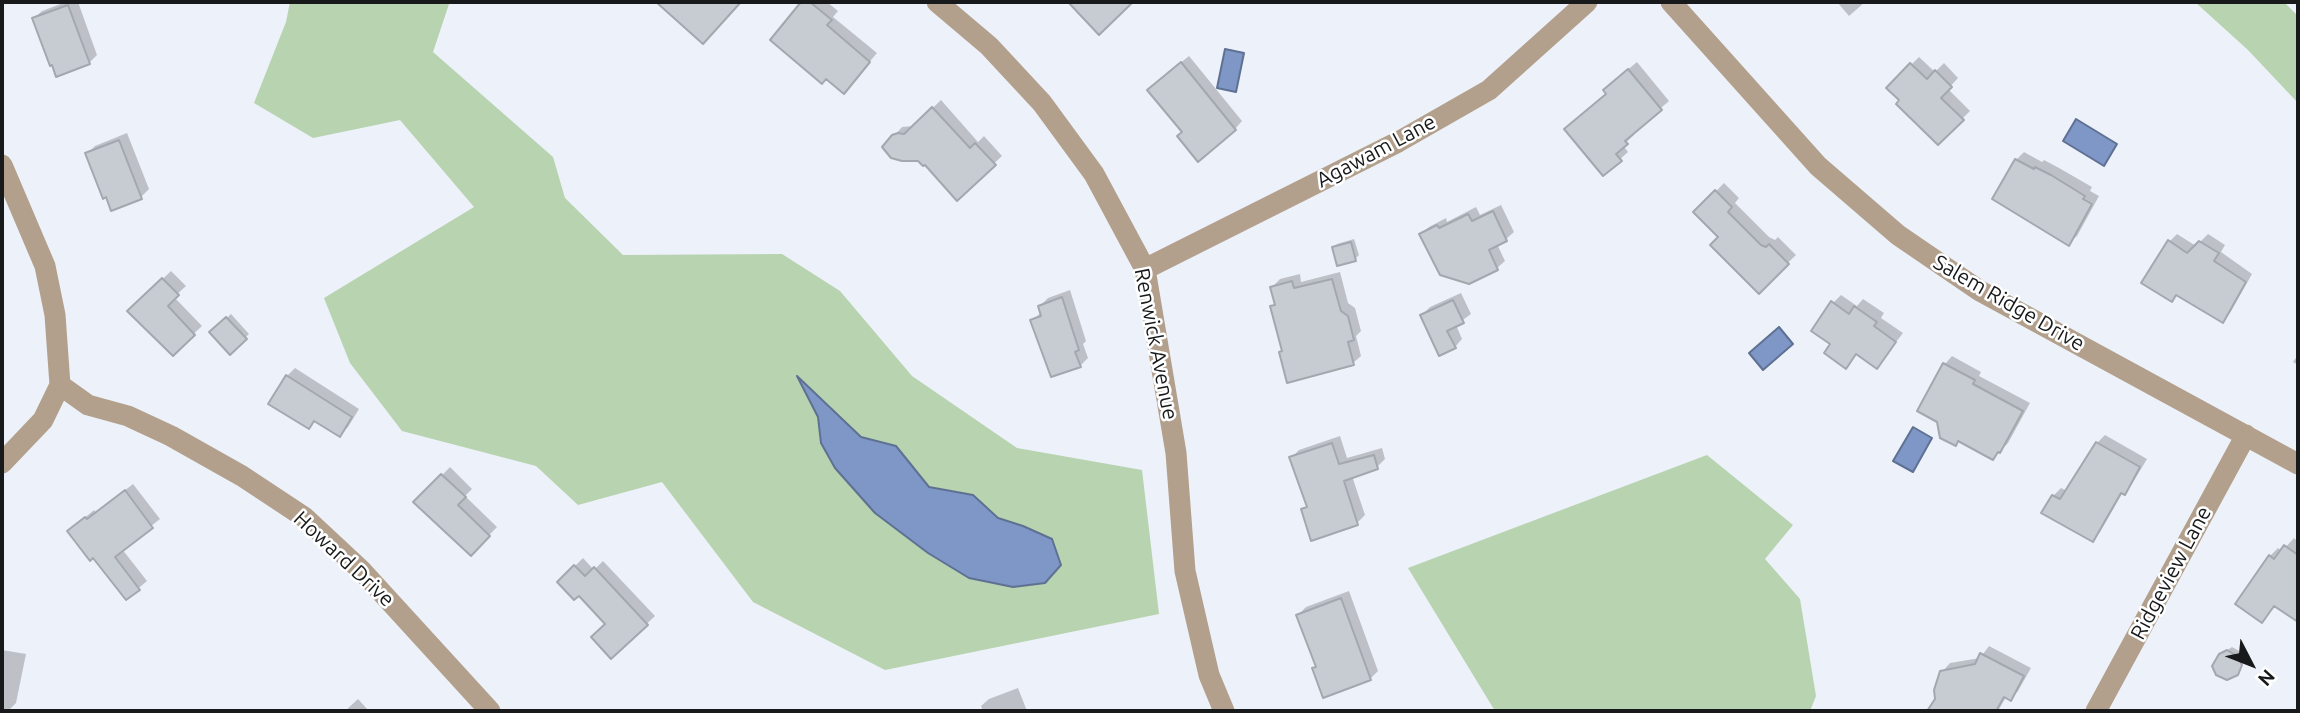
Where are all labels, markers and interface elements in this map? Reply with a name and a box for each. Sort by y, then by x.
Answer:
street label: Agawam Lane [1312,109,1440,193]
street label: Salem Ridge Drive [1929,249,2089,357]
street label: Renwick Avenue [1129,266,1183,422]
street label: Ridgeview Lane [2125,502,2217,644]
street label: Howard Drive [288,506,400,612]
north arrow [2216,629,2286,699]
text: N [2254,665,2280,691]

